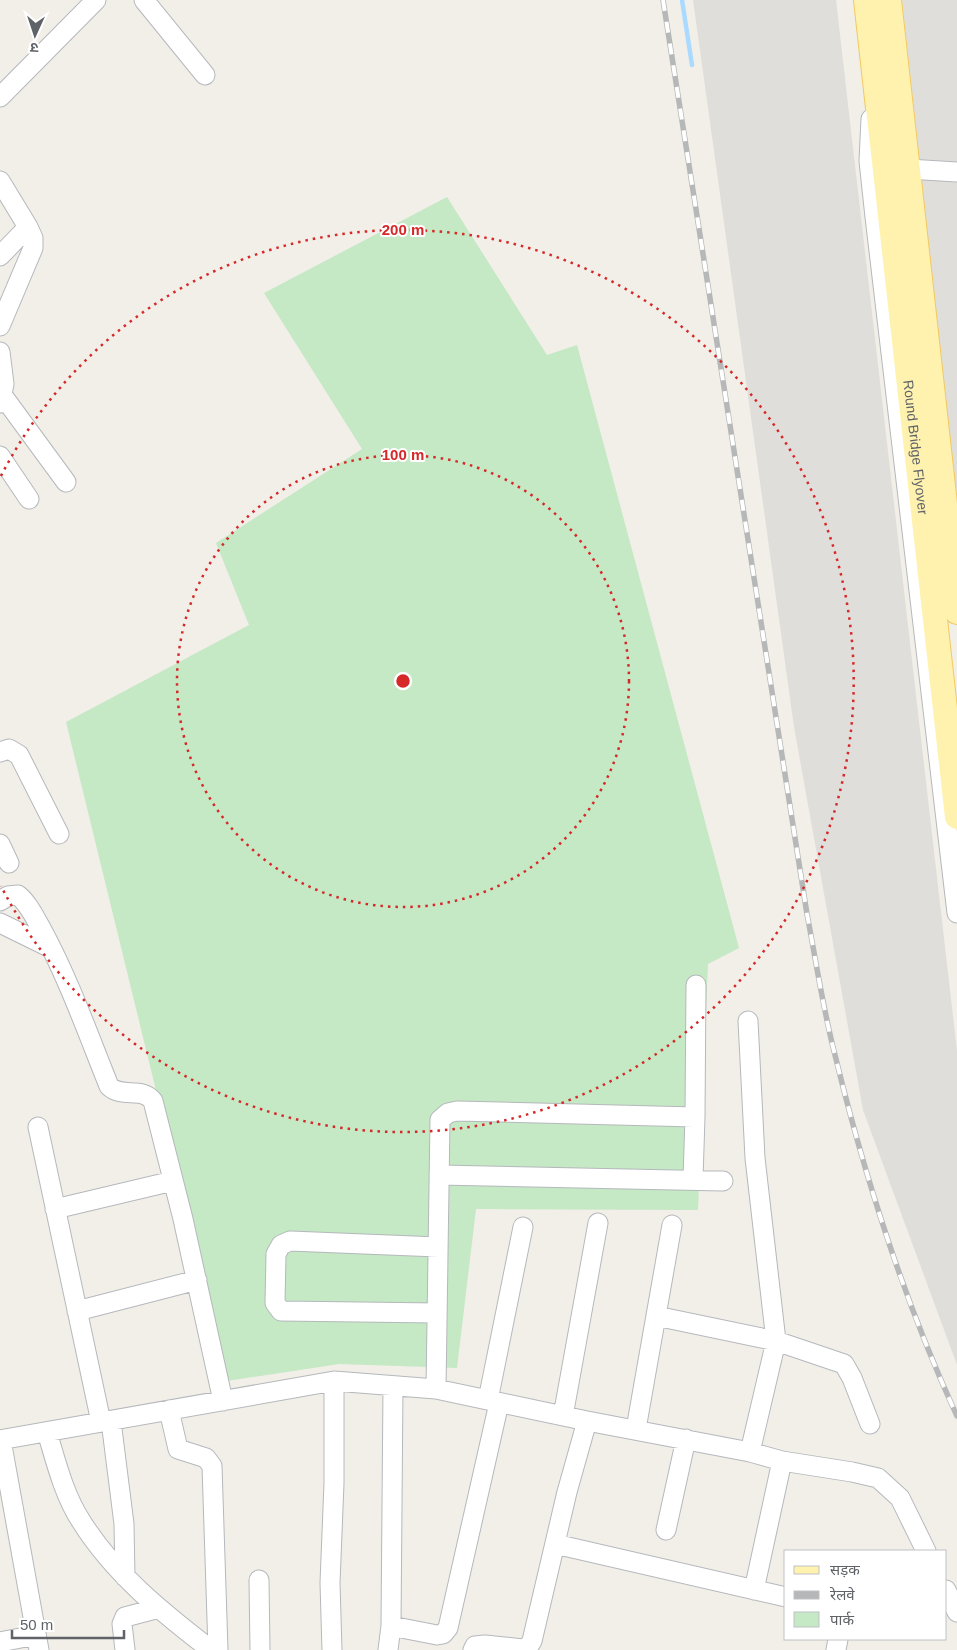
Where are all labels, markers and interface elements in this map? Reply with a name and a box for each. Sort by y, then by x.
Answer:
north arrow [10,10,60,60]
text: उ [29,40,39,56]
text: 200 m [382,221,424,238]
street label: Round Bridge Flyover [900,379,931,516]
text: 100 m [382,446,424,463]
centre of rings [394,672,412,690]
legend [784,1550,947,1640]
text: सड़क [830,1561,860,1578]
text: रेलवे [829,1586,855,1603]
scale bar [12,1608,125,1640]
text: पार्क [830,1611,854,1628]
text: 50 m [20,1616,53,1633]

